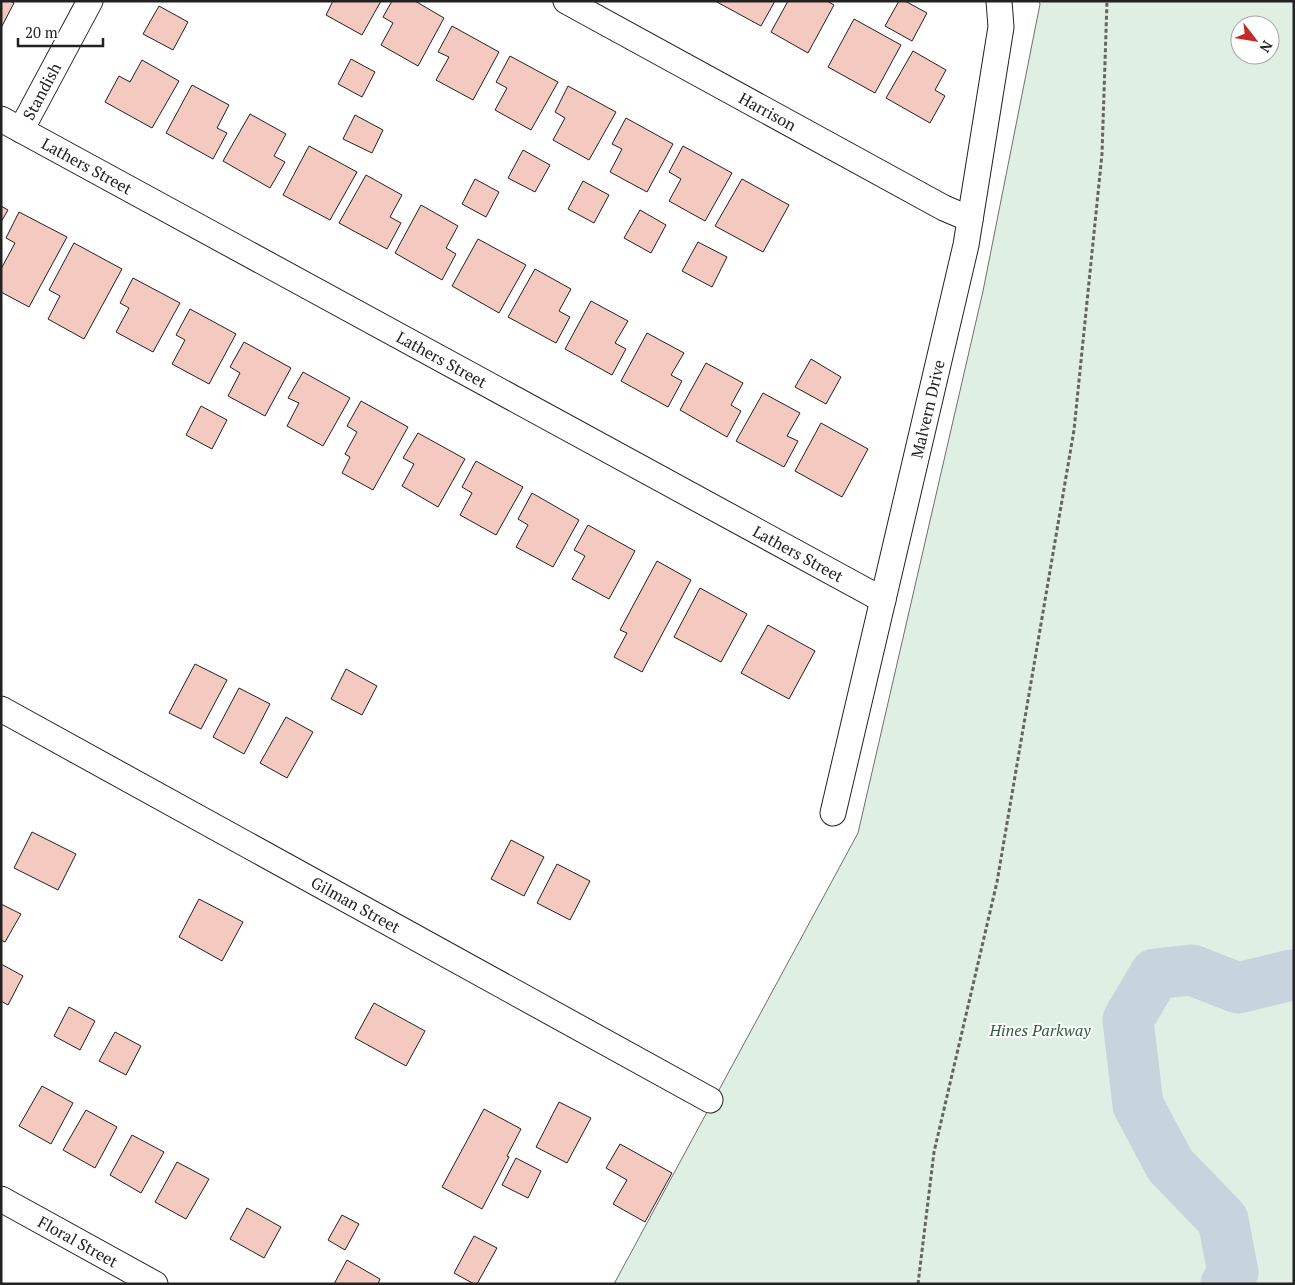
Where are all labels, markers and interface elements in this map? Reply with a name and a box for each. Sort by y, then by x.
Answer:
scale bar [18,15,102,47]
north arrow [1230,15,1280,65]
text: 20 m [25,22,58,42]
text: N [1255,38,1277,57]
street label: Standish [17,58,66,124]
street label: Harrison [735,87,801,136]
street label: Lathers Street [38,132,136,200]
street label: Lathers Street [393,326,491,393]
street label: Malvern Drive [905,358,950,460]
street label: Lathers Street [749,520,847,587]
street label: Gilman Street [307,871,404,938]
park label: Hines Parkway [989,1019,1091,1041]
street label: Floral Street [34,1211,122,1272]

